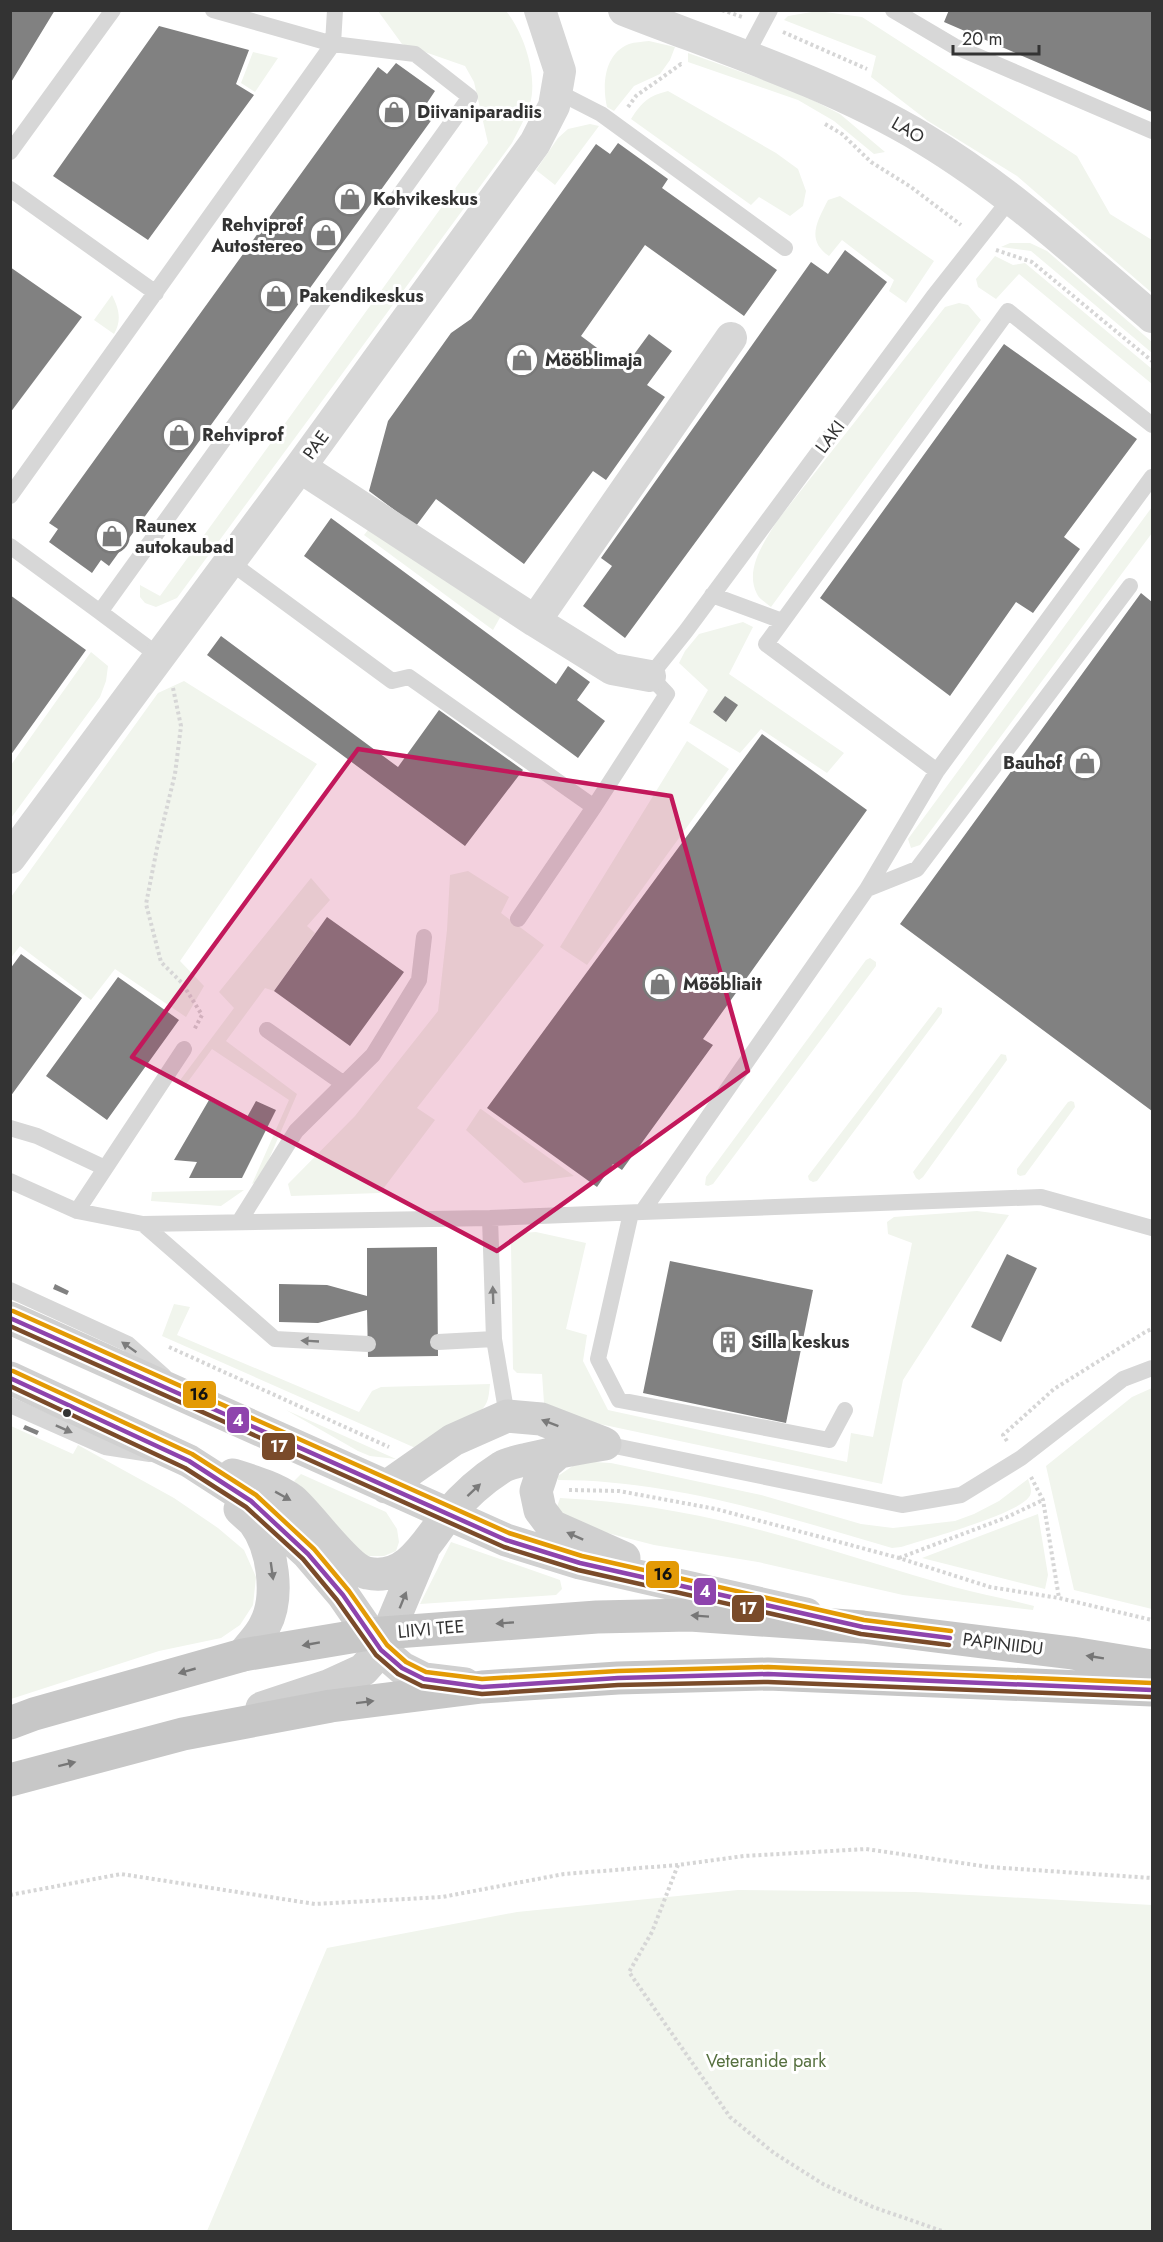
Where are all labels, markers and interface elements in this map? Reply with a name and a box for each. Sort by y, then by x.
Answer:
scale bar [953,18,1038,56]
text: 20 m [962,26,1002,52]
shop icon: Diivaniparadiis [376,94,412,130]
place label: Diivaniparadiis [417,99,542,125]
street label: LAO [887,110,929,150]
shop icon: Kohvikeskus [332,181,368,217]
place label: Kohvikeskus [373,186,478,212]
place label: Rehviprof Autostereo [210,212,304,259]
shop icon: Rehviprof Autostereo [308,217,344,253]
shop icon: Pakendikeskus [258,278,294,314]
place label: Pakendikeskus [299,283,424,309]
shop icon: Mööblimaja [504,342,540,378]
place label: Mööblimaja [545,347,642,373]
street label: LAKI [809,415,851,459]
shop icon: Rehviprof [161,417,197,453]
place label: Rehviprof [202,422,284,448]
street label: PAE [297,425,335,465]
place label: Raunex autokaubad [135,513,234,560]
shop icon: Raunex autokaubad [94,518,130,554]
shop icon: Bauhof [1067,745,1103,781]
place label: Bauhof [1003,750,1063,776]
shop icon: Mööbliait [642,966,678,1002]
place label: Mööbliait [683,971,762,997]
one-way arrow [488,1286,497,1305]
building icon: Silla keskus [710,1324,746,1360]
place label: Silla keskus [751,1329,849,1355]
one-way arrow [300,1336,319,1345]
one-way arrow [121,1341,137,1353]
line badge: 16 [182,1380,217,1409]
text: 16 [190,1383,208,1406]
line badge: 4 [226,1406,250,1434]
unlabelled marker [61,1407,73,1419]
text: 4 [232,1409,244,1432]
one-way arrow [541,1417,559,1427]
one-way arrow [55,1425,73,1434]
line badge: 17 [261,1432,296,1461]
text: 17 [270,1435,288,1458]
one-way arrow [466,1484,481,1497]
one-way arrow [275,1491,292,1501]
one-way arrow [566,1532,583,1541]
line badge: 16 [645,1560,680,1589]
one-way arrow [267,1562,276,1581]
text: 16 [654,1563,672,1586]
line badge: 4 [693,1577,717,1606]
text: 4 [699,1580,711,1603]
one-way arrow [398,1591,408,1609]
line badge: 17 [731,1594,765,1623]
text: 17 [739,1597,757,1620]
one-way arrow [690,1611,709,1620]
street label: LIIVI TEE [397,1613,465,1645]
one-way arrow [496,1618,515,1628]
street label: PAPINIIDU [961,1626,1045,1662]
one-way arrow [302,1639,321,1648]
one-way arrow [1085,1652,1104,1661]
one-way arrow [178,1667,196,1676]
one-way arrow [355,1697,374,1707]
one-way arrow [58,1759,76,1768]
park label: Veteranide park [706,2048,826,2074]

